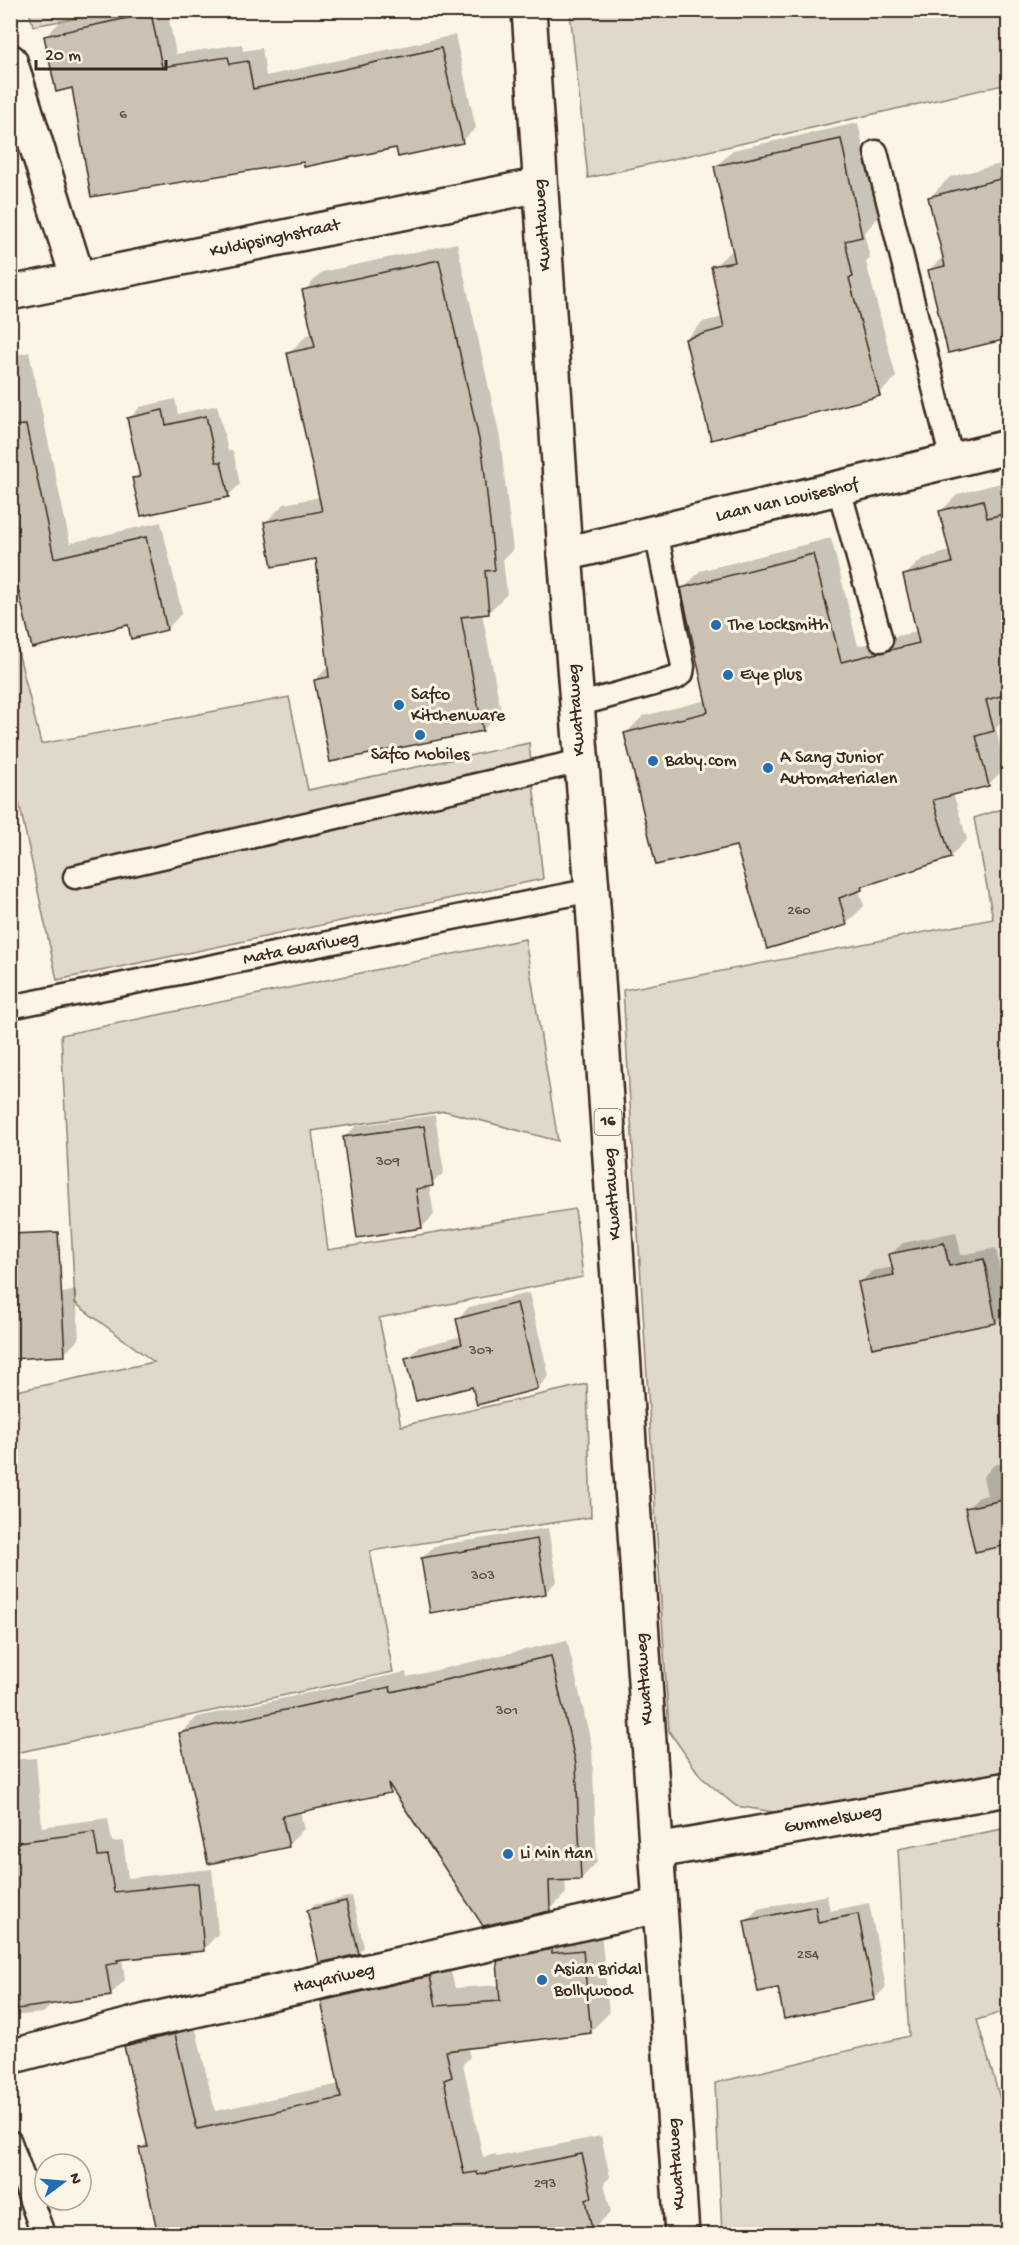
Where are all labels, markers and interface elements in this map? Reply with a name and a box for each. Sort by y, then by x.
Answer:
scale bar [36,33,166,71]
text: 20 m [45,46,81,67]
house number: 6 [119,106,127,124]
street label: Kwattaweg [529,178,557,272]
street label: Kuldipsinghstraat [208,215,343,263]
street label: Laan van Louiseshof [714,474,862,528]
place label: The Locksmith [727,615,829,636]
marker: The Locksmith [709,618,723,632]
street label: Kwattaweg [563,663,591,757]
place label: Eye plus [740,665,803,686]
marker: Eye plus [721,668,735,682]
place label: Safco Kitchenware [411,685,506,727]
marker: Safco Kitchenware [392,698,406,712]
marker: Safco Mobiles [413,728,427,742]
place label: Safco Mobiles [371,745,471,766]
place label: A Sang Junior Automaterialen [780,748,898,790]
place label: Baby.com [664,751,737,772]
marker: Baby.com [646,754,660,768]
marker: A Sang Junior Automaterialen [761,761,775,775]
house number: 260 [787,902,811,920]
street label: Mata Guariweg [241,927,361,971]
road number: 16 [594,1109,622,1135]
street label: Kwattaweg [599,1147,627,1241]
house number: 309 [375,1153,400,1171]
house number: 307 [468,1342,494,1360]
house number: 303 [470,1567,495,1585]
street label: Kwattaweg [631,1632,659,1726]
house number: 301 [495,1702,518,1720]
street label: Gummelsweg [783,1801,883,1839]
place label: Li Min Han [520,1844,593,1865]
marker: Li Min Han [501,1847,515,1861]
house number: 254 [797,1946,819,1964]
street label: Hayariweg [291,1959,377,1999]
place label: Asian Bridal Bollywood [553,1960,642,2002]
marker: Asian Bridal Bollywood [535,1973,549,1987]
street label: Kwattaweg [663,2117,691,2211]
north arrow [33,2152,93,2212]
text: N [63,2171,85,2187]
house number: 293 [534,2175,557,2193]

